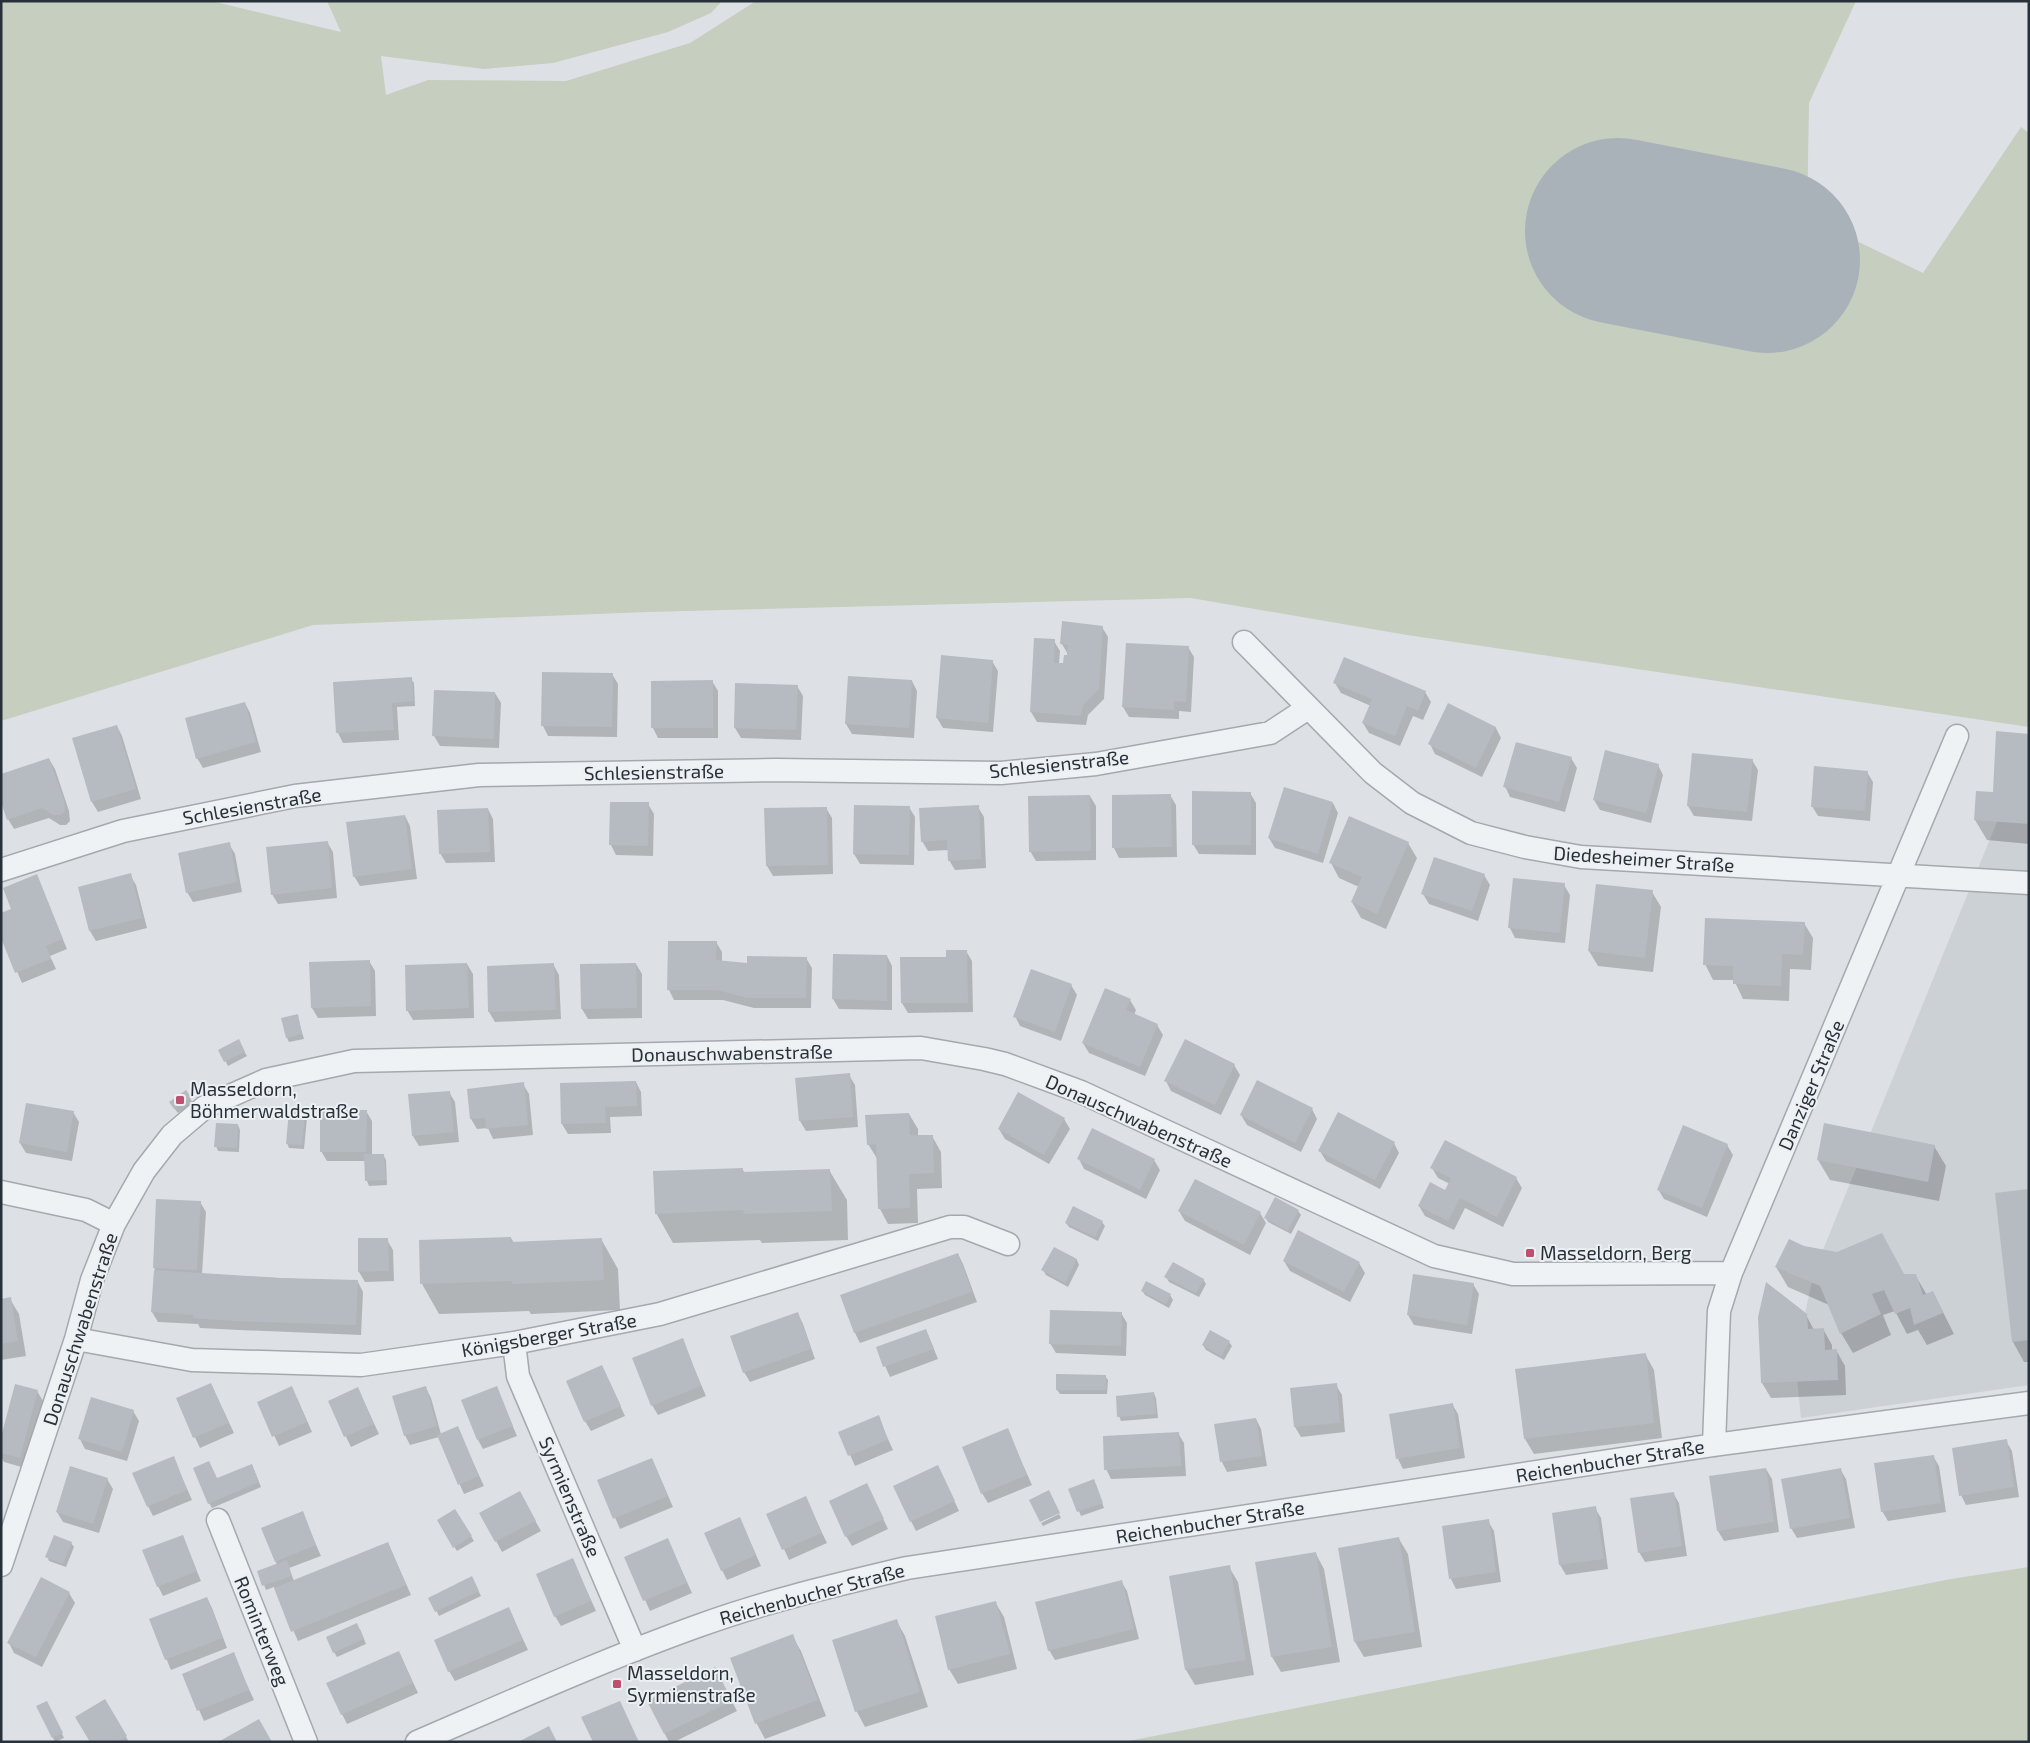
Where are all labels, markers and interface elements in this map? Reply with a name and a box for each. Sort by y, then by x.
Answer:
street label: Schlesienstraße [988,745,1130,782]
street label: Schlesienstraße [584,759,724,784]
street label: Schlesienstraße [181,782,323,829]
street label: Diedesheimer Straße [1553,841,1735,876]
street label: Danziger Straße [1773,1016,1848,1154]
street label: Donauschwabenstraße [631,1039,833,1066]
street label: Donauschwabenstraße [1042,1069,1236,1172]
place label: Masseldorn, Böhmerwaldstraße [190,1077,359,1122]
marker: Masseldorn, Böhmerwaldstraße [174,1094,186,1106]
street label: Donauschwabenstraße [37,1229,122,1428]
place label: Masseldorn, Berg [1540,1241,1692,1264]
marker: Masseldorn, Berg [1524,1247,1536,1259]
street label: Königsberger Straße [460,1308,638,1361]
street label: Syrmienstraße [535,1433,606,1561]
street label: Reichenbucher Straße [1514,1434,1706,1487]
street label: Reichenbucher Straße [1114,1495,1306,1548]
street label: Reichenbucher Straße [717,1558,907,1629]
street label: Rominterweg [230,1573,295,1689]
place label: Masseldorn, Syrmienstraße [627,1661,756,1706]
marker: Masseldorn, Syrmienstraße [611,1678,623,1690]

